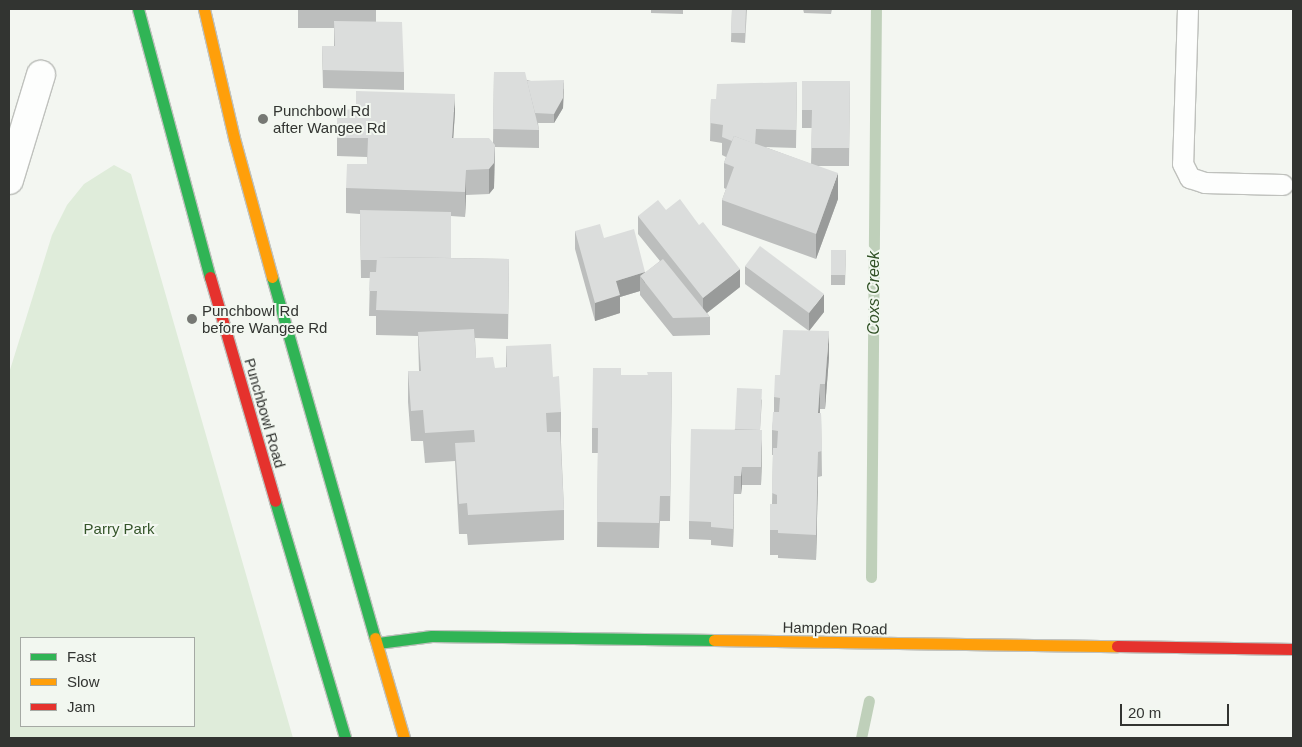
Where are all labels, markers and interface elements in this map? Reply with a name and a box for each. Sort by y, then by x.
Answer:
place label: Punchbowl Rd after Wangee Rd [273,101,386,136]
marker: Punchbowl Rd after Wangee Rd [257,113,269,125]
water label: Coxs Creek [864,251,884,335]
place label: Punchbowl Rd before Wangee Rd [202,301,327,336]
marker: Punchbowl Rd before Wangee Rd [186,313,198,325]
street label: Punchbowl Road [241,356,289,470]
park label: Parry Park [84,520,154,538]
street label: Hampden Road [782,618,888,638]
legend [20,637,195,727]
text: Fast [67,648,96,665]
text: Slow [67,673,100,690]
scale bar [1122,694,1231,726]
text: Jam [67,698,95,715]
text: 20 m [1128,704,1161,721]

